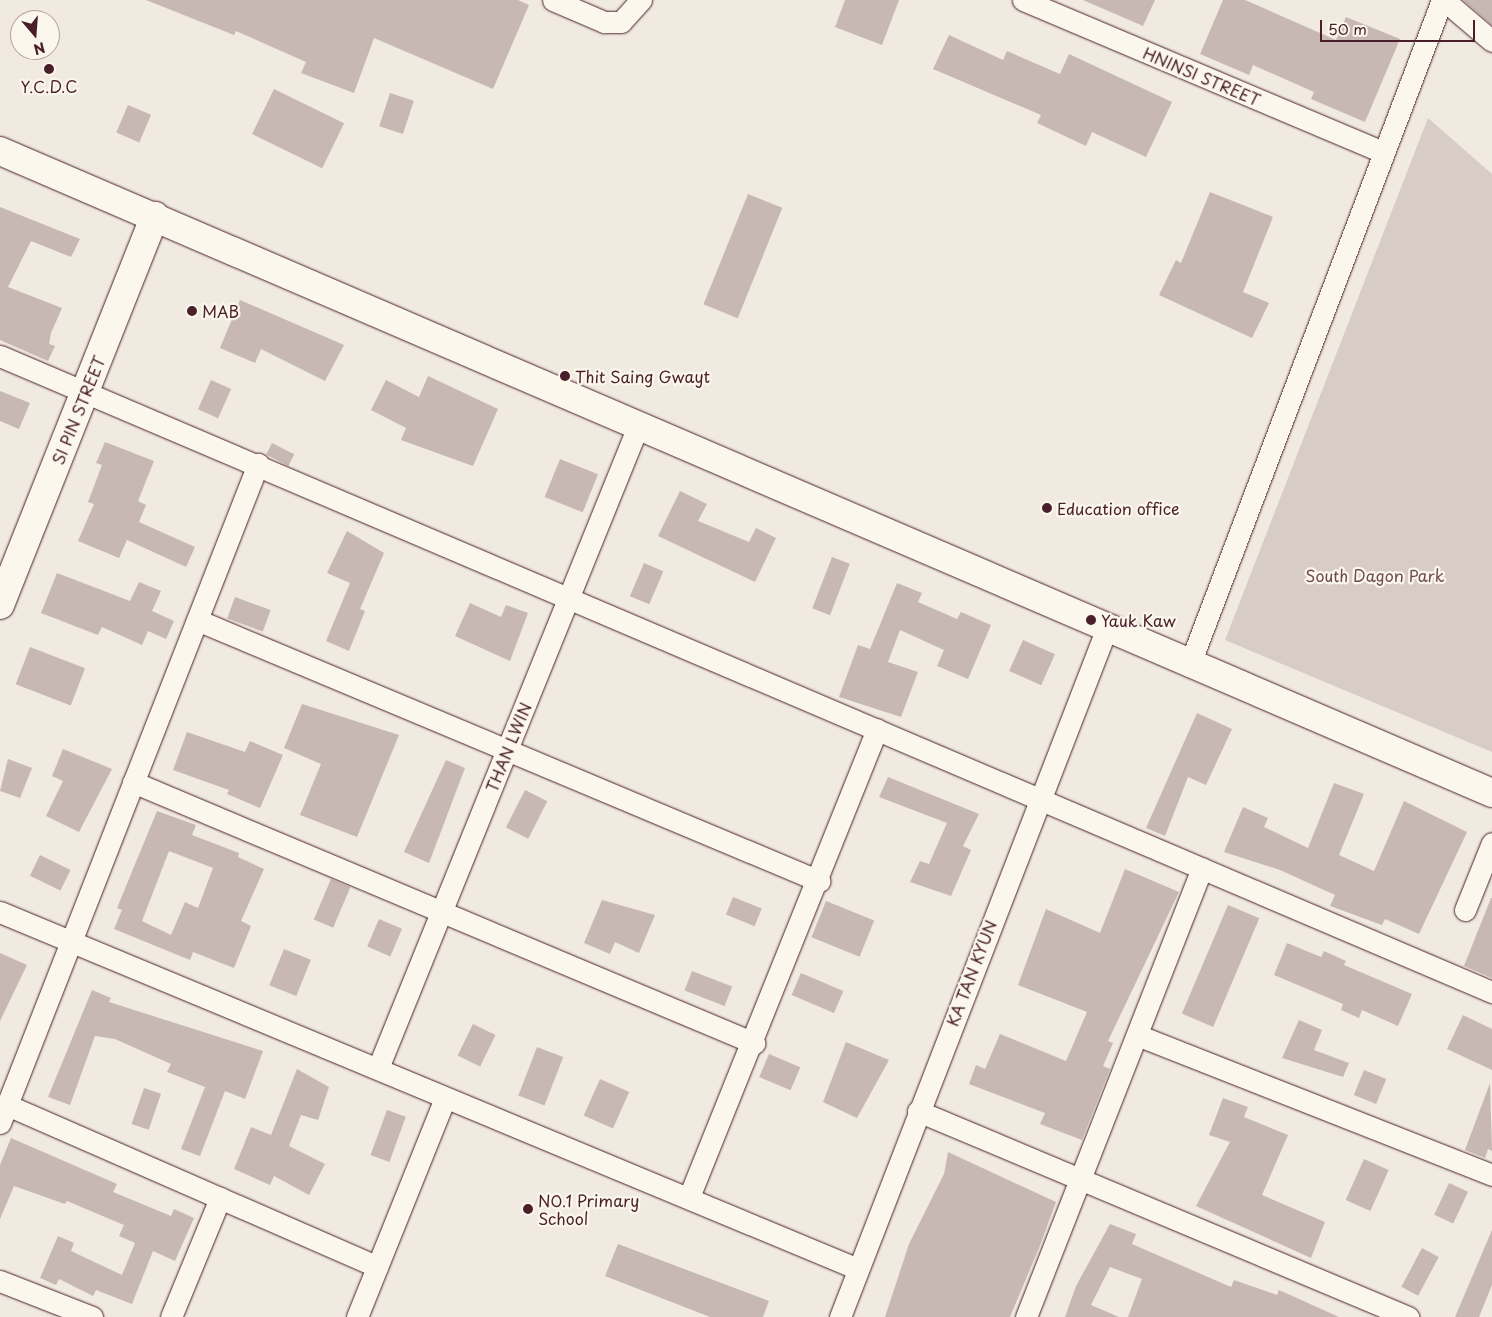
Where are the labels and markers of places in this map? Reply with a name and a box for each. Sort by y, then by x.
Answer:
marker: Y.C.D.C [43,63,55,75]
place label: Y.C.D.C [21,76,77,96]
place label: MAB [202,301,239,321]
marker: MAB [186,305,198,317]
place label: Thit Saing Gwayt [575,366,712,386]
marker: Thit Saing Gwayt [559,370,571,382]
place label: Education office [1057,498,1179,518]
marker: Education office [1041,502,1053,514]
place label: Yauk Kaw [1101,610,1176,630]
marker: Yauk Kaw [1085,614,1097,626]
place label: N0.1 Primary School [538,1190,640,1228]
marker: N0.1 Primary School [522,1203,534,1215]

